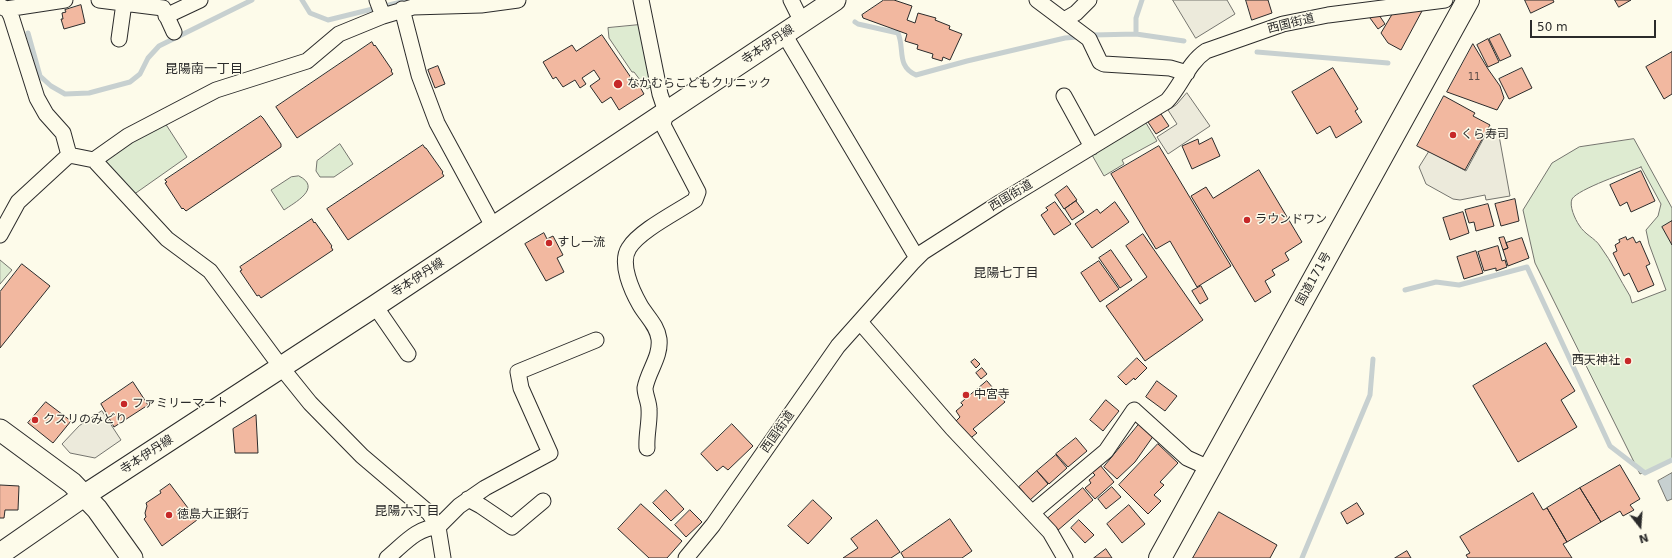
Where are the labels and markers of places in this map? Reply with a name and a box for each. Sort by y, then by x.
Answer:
place label: なかむらこどもクリニック [627,77,771,91]
marker: なかむらこどもクリニック [612,78,624,90]
place label: くら寿司 [1461,128,1509,142]
marker: くら寿司 [1448,130,1458,140]
place label: ラウンドワン [1255,213,1327,227]
marker: ラウンドワン [1242,215,1252,225]
place label: すし一流 [557,236,605,250]
marker: すし一流 [544,238,554,248]
place label: 西天神社 [1572,354,1620,368]
marker: 西天神社 [1623,356,1633,366]
place label: 中宮寺 [974,388,1010,402]
marker: 中宮寺 [961,390,971,400]
place label: ファミリーマート [132,397,228,411]
marker: ファミリーマート [119,399,129,409]
place label: クスリのみどり [43,413,127,427]
marker: クスリのみどり [30,415,40,425]
place label: 徳島大正銀行 [177,508,249,522]
marker: 徳島大正銀行 [164,510,174,520]

